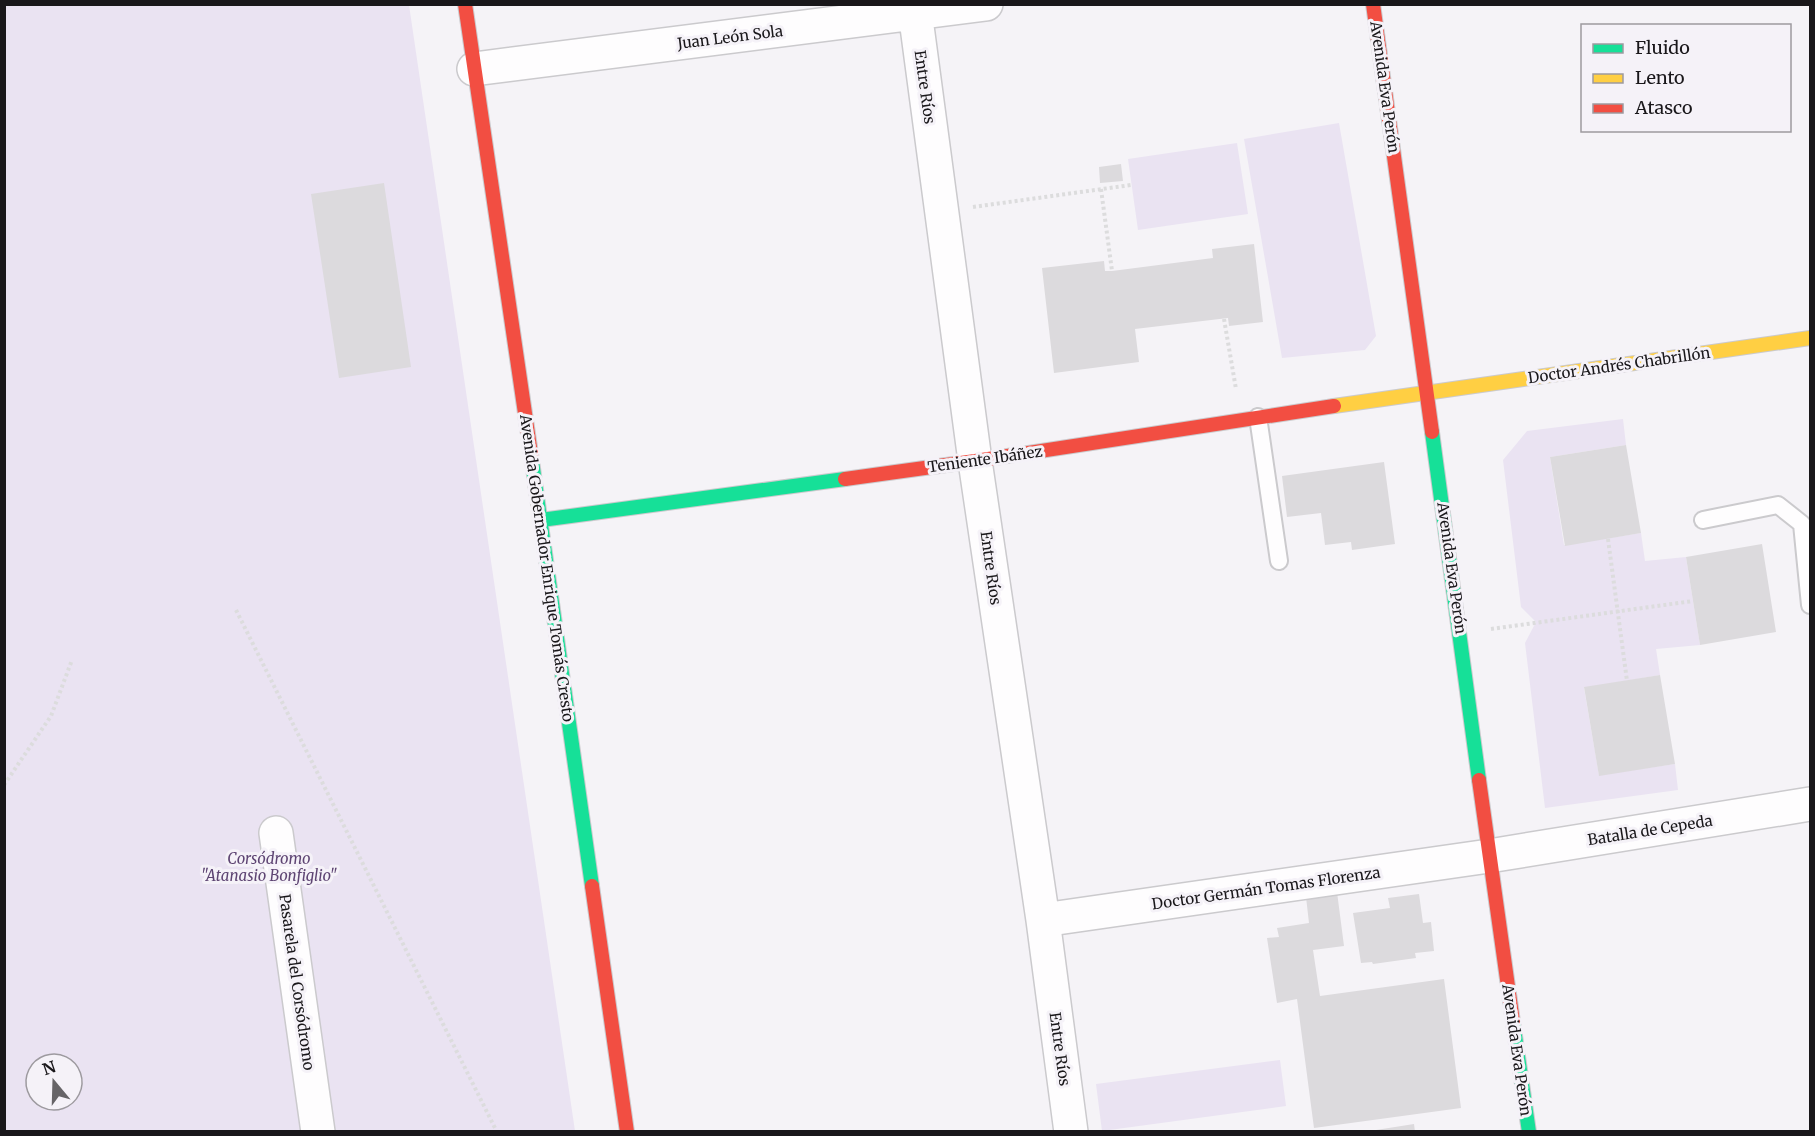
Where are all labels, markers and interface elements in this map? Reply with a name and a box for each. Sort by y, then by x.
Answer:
street label: Avenida Eva Perón [1366,19,1404,154]
street label: Juan León Sola [675,21,784,53]
legend [1581,24,1791,132]
text: Fluido [1635,36,1690,59]
street label: Entre Ríos [910,49,940,125]
text: Lento [1635,66,1685,89]
text: Atasco [1634,96,1693,119]
street label: Doctor Andrés Chabrillón [1527,343,1711,387]
street label: Avenida Gobernador Enrique Tomás Cresto [516,412,578,723]
street label: Teniente Ibáñez [926,442,1044,476]
street label: Avenida Eva Perón [1433,500,1471,635]
street label: Entre Ríos [976,530,1006,606]
street label: Batalla de Cepeda [1586,811,1714,849]
park label: Corsódromo "Atanasio Bonfiglio" [201,849,338,885]
street label: Doctor Germán Tomas Florenza [1150,863,1382,913]
street label: Pasarela del Corsódromo [275,893,319,1072]
street label: Avenida Eva Perón [1498,982,1536,1117]
street label: Entre Ríos [1045,1011,1075,1087]
north arrow [24,1052,84,1112]
text: N [40,1056,59,1079]

